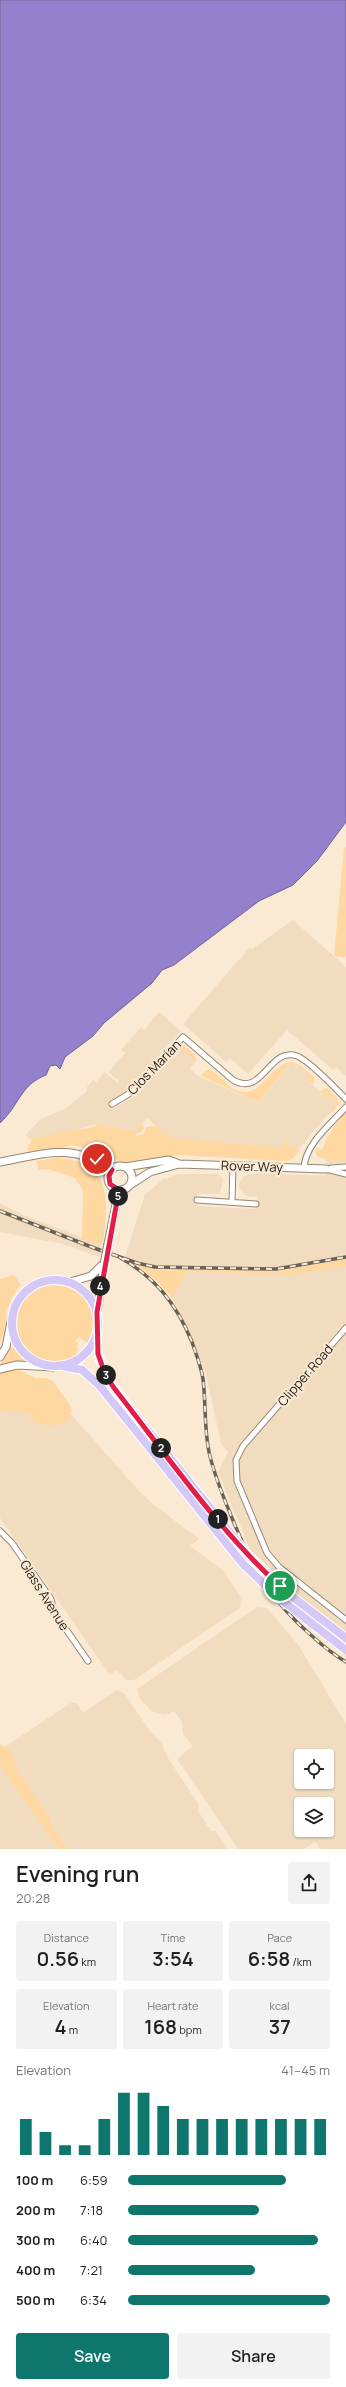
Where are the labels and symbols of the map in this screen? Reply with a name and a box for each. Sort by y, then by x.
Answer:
street label: Clos Marian [123,1035,185,1099]
pin [80,1142,114,1176]
street label: Rover Way [221,1156,283,1176]
pin: 5 [108,1186,128,1206]
pin: 4 [90,1276,110,1296]
street label: Clipper Road [273,1340,337,1410]
pin: 3 [96,1365,116,1385]
pin: 2 [151,1438,171,1458]
pin: 1 [208,1509,228,1529]
street label: Glass Avenue [16,1556,74,1634]
pin [263,1569,297,1603]

